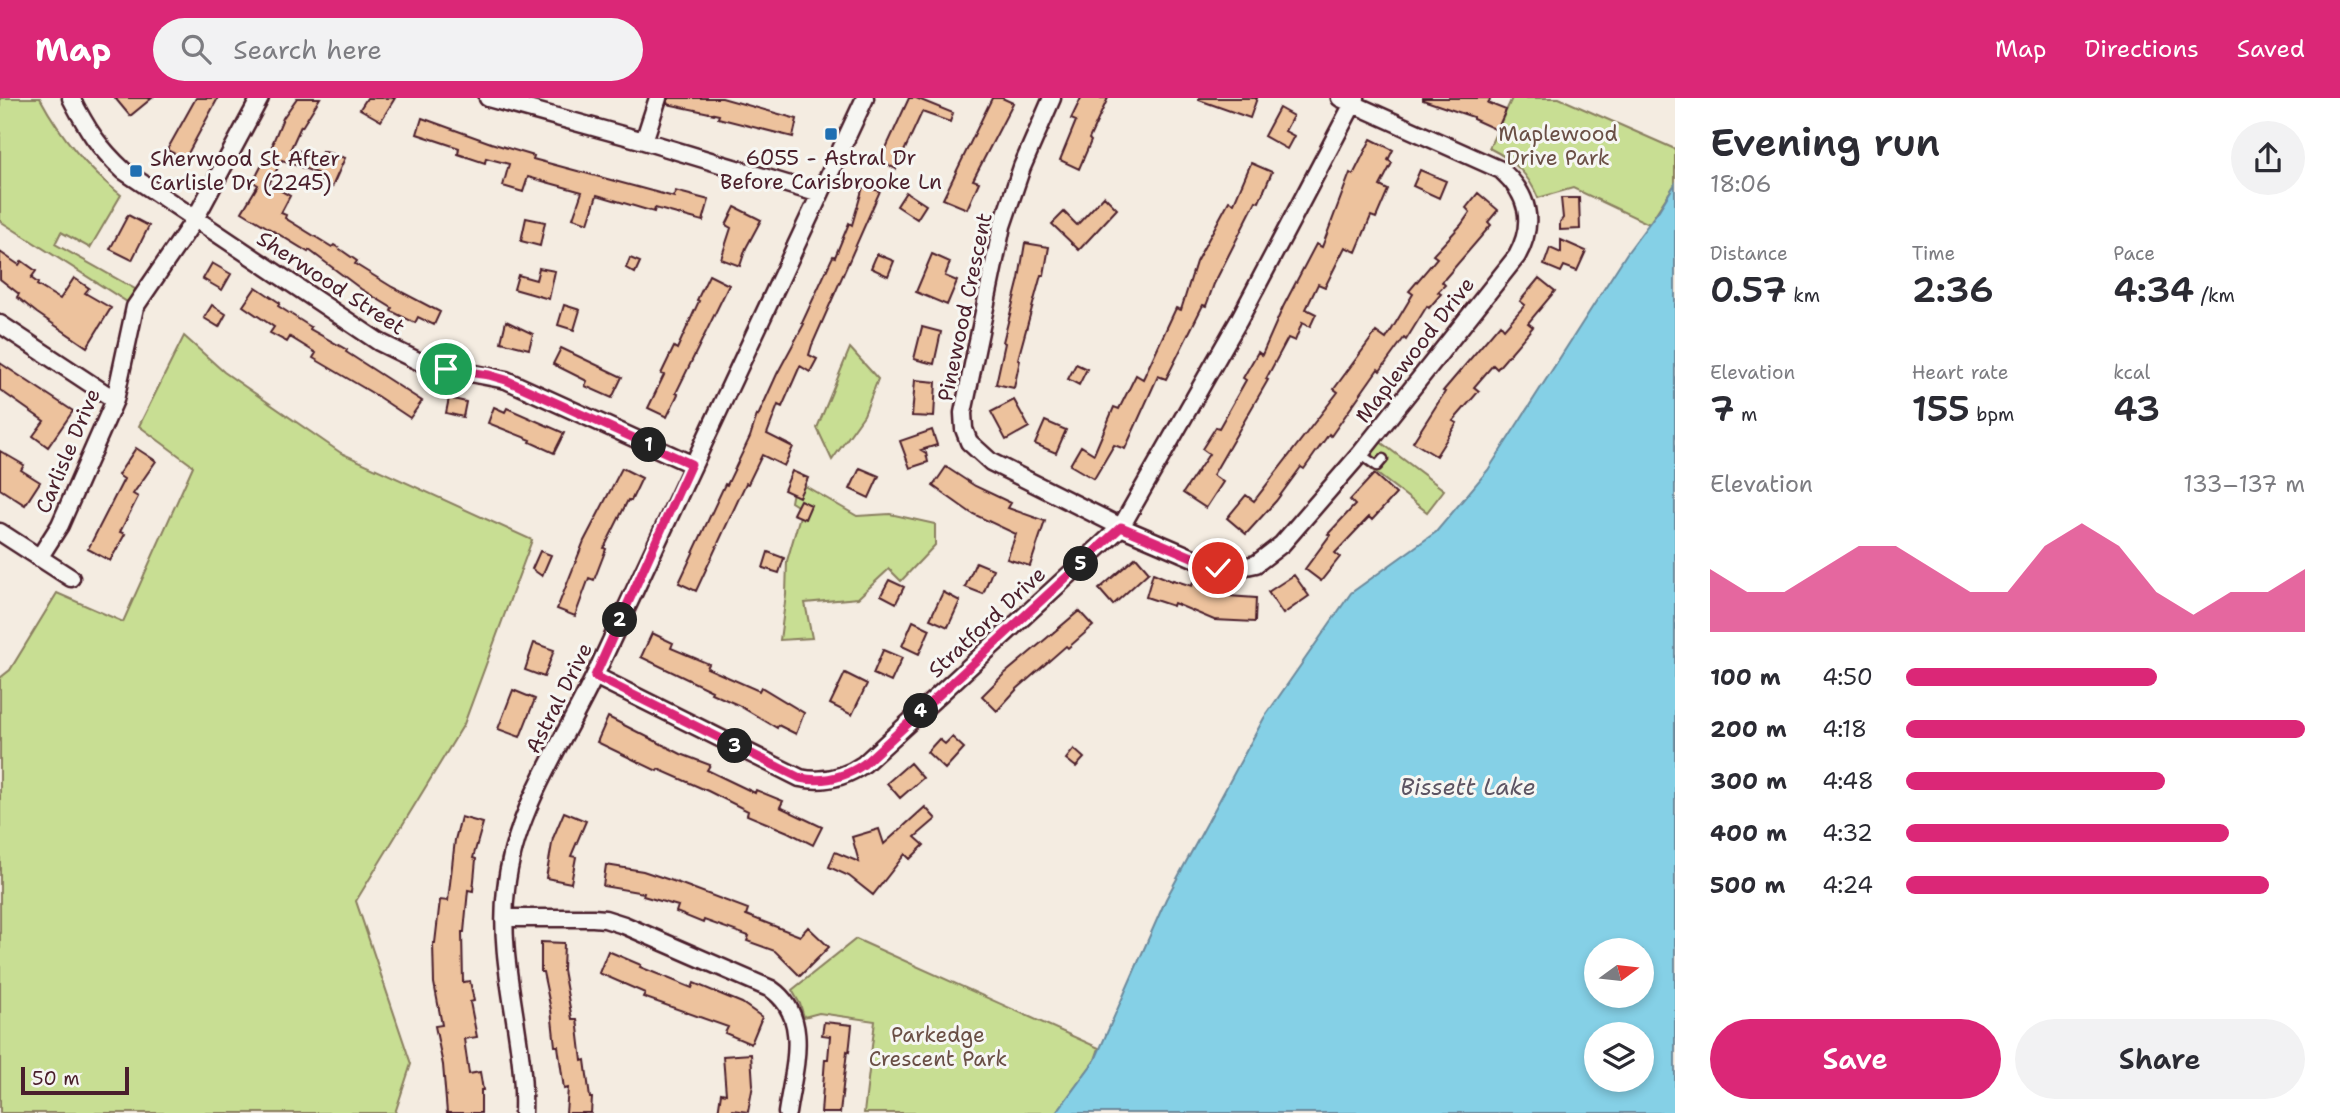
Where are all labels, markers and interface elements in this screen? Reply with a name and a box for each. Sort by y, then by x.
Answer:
search box [153,18,643,81]
text: Map [35,27,111,72]
icon: search [177,30,215,68]
text: Search here [233,32,382,67]
text: Map [1995,33,2046,65]
text: Directions [2084,33,2199,65]
text: Saved [2237,33,2305,65]
text: Evening run [1710,117,1940,168]
park label: Maplewood Drive Park [1498,120,1618,172]
button: share [2231,121,2305,195]
marker: 6055 - Astral Dr Before Carisbrooke Ln [823,126,839,142]
place label: 6055 - Astral Dr Before Carisbrooke Ln [720,144,942,196]
place label: Sherwood St After Carlisle Dr (2245) [150,145,340,197]
marker: Sherwood St After Carlisle Dr (2245) [128,163,144,179]
text: 18:06 [1710,169,1772,199]
street label: Pinewood Crescent [931,210,999,404]
street label: Sherwood Street [252,225,410,341]
text: Distance [1710,241,1788,266]
text: Time [1912,241,1955,266]
text: Pace [2113,241,2155,266]
text: 0.57 [1710,266,1787,313]
text: 2:36 [1912,266,1994,313]
text: 4:34 [2113,266,2194,313]
street label: Maplewood Drive [1349,271,1481,429]
text: km [1787,283,1820,308]
text: /km [2194,283,2235,308]
pin [416,339,476,399]
icon: arrive [427,350,465,388]
text: Elevation [1710,360,1795,385]
text: Heart rate [1912,360,2008,385]
text: kcal [2113,360,2150,385]
street label: Carlisle Drive [29,384,107,518]
text: 7 [1710,385,1735,432]
text: 155 [1912,385,1970,432]
text: 43 [2113,385,2160,432]
text: m [1735,402,1757,427]
text: bpm [1970,402,2014,427]
pin: 1 [632,428,666,462]
text: 1 [644,432,653,457]
text: Elevation [1710,469,1813,499]
text: 133–137 m [2183,469,2305,499]
pin [1188,538,1248,598]
pin: 5 [1064,546,1098,582]
icon: check [1199,549,1237,587]
text: 5 [1075,551,1086,576]
street label: Stratford Drive [922,560,1052,684]
pin: 2 [602,602,638,638]
text: 2 [613,607,626,632]
street label: Astral Drive [519,638,599,758]
text: 100 m [1710,662,1781,692]
text: 4:50 [1822,662,1873,692]
pin: 4 [904,694,939,728]
text: 4 [914,698,927,723]
text: 200 m [1710,714,1787,744]
text: 4:18 [1822,714,1867,744]
pin: 3 [718,728,752,764]
text: 3 [728,733,741,758]
text: 300 m [1710,766,1787,796]
text: 4:48 [1822,766,1874,796]
water label: Bissett Lake [1400,772,1536,802]
text: 400 m [1710,818,1787,848]
text: 4:32 [1822,818,1873,848]
text: 500 m [1710,870,1785,900]
text: 4:24 [1822,870,1873,900]
north arrow [1584,938,1654,1008]
map controls [1584,938,1654,1092]
button: Save [1710,1019,2001,1099]
button: Share [2015,1019,2305,1099]
park label: Parkedge Crescent Park [869,1021,1007,1073]
button: layers [1584,1022,1654,1092]
scale bar [21,1064,130,1096]
text: 50 m [32,1066,80,1091]

